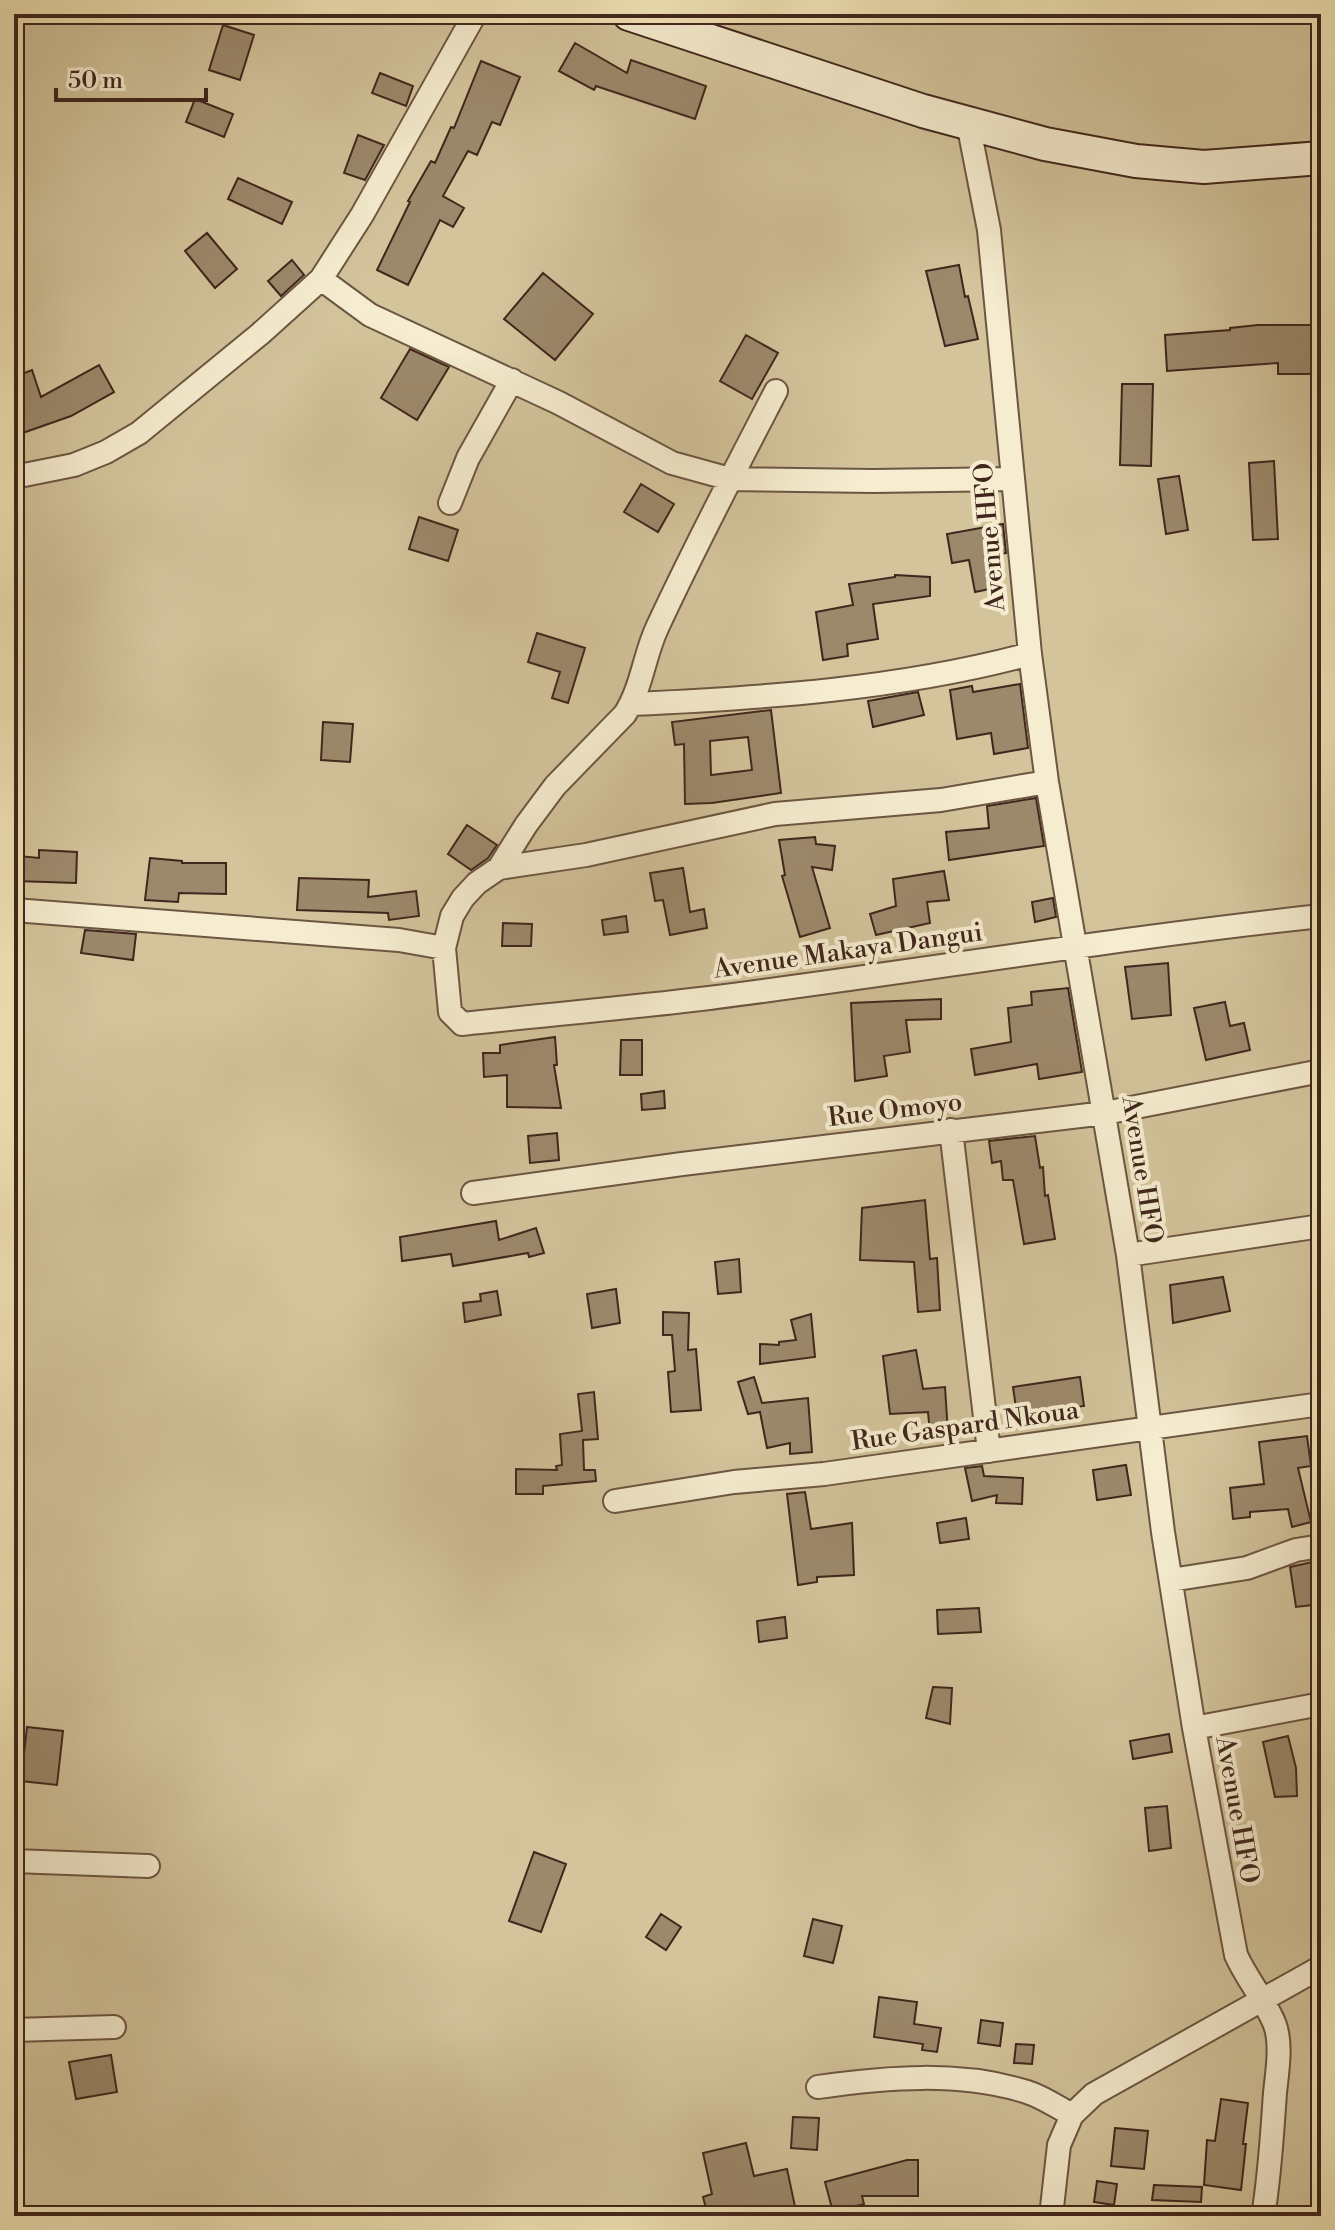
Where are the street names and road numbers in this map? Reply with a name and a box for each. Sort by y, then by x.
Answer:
street label: Avenue HFO [968,461,1013,614]
street label: Avenue Makaya Dangui [710,916,985,986]
street label: Rue Omoyo [826,1086,964,1134]
street label: Avenue HFO [1114,1093,1169,1246]
street label: Rue Gaspard Nkoua [849,1394,1082,1458]
street label: Avenue HFO [1208,1733,1266,1886]

